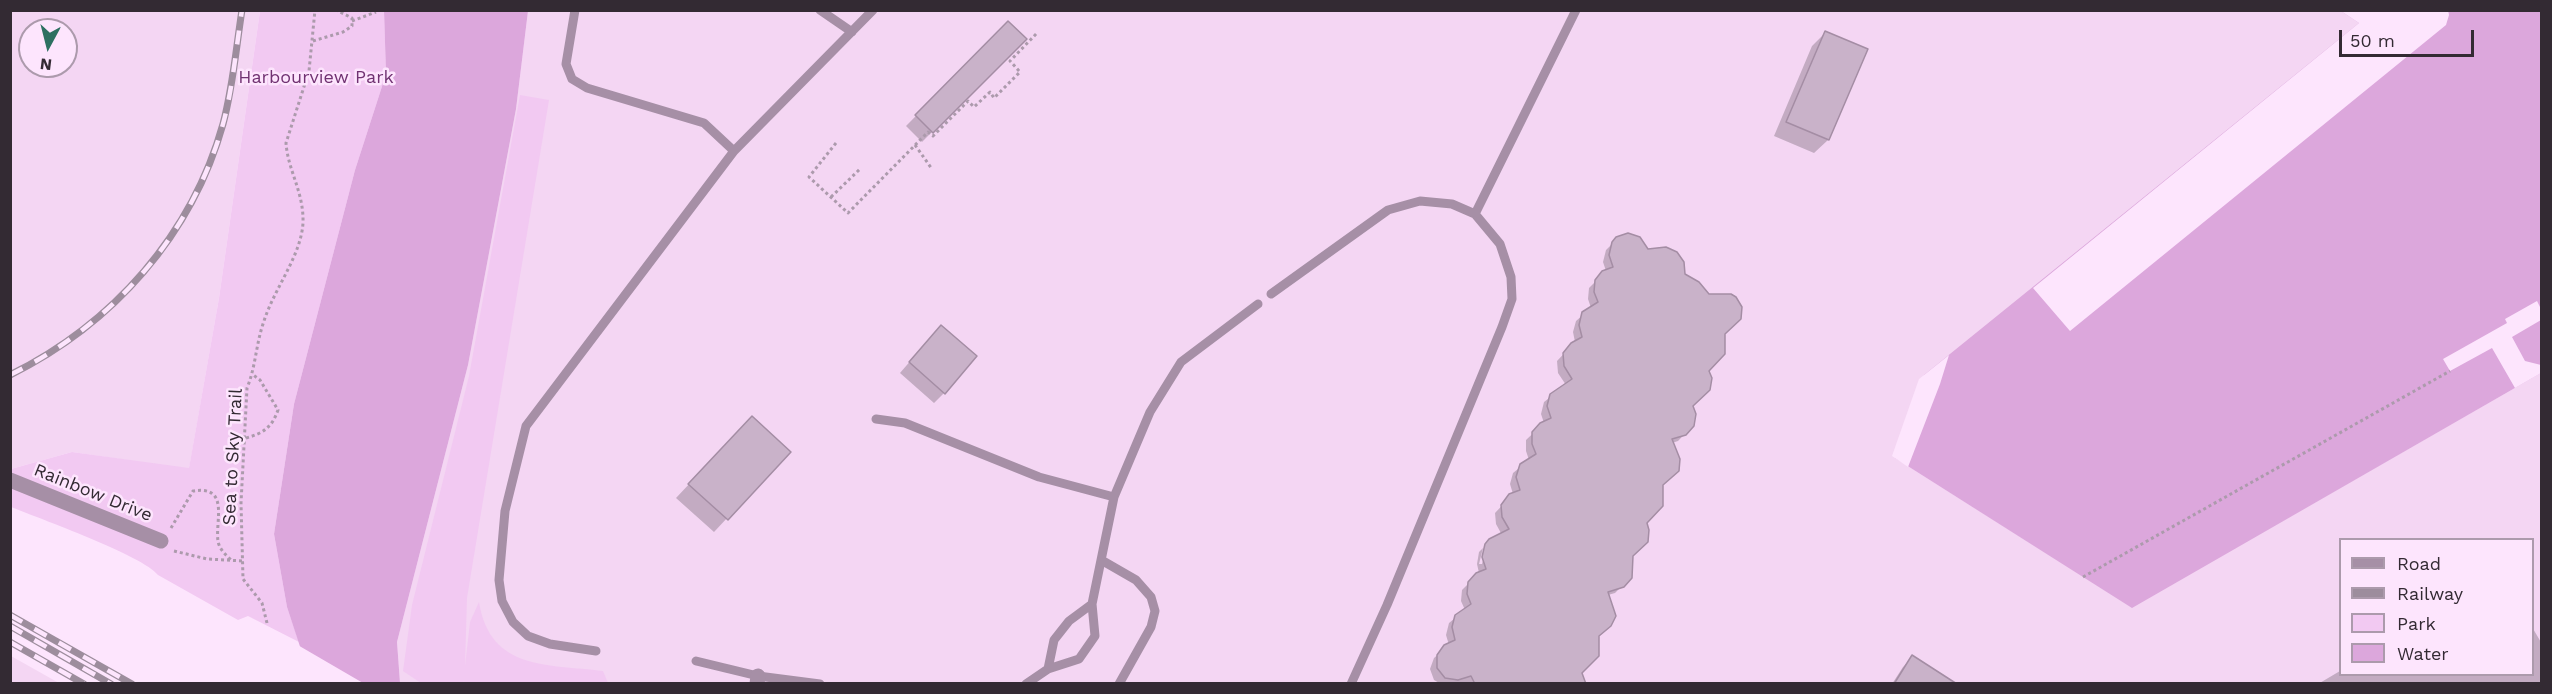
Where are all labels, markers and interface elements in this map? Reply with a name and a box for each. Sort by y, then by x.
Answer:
north arrow [18,18,78,78]
scale bar [2342,18,2477,56]
text: 50 m [2350,30,2395,51]
text: N [39,54,53,75]
park label: Harbourview Park [238,67,394,89]
street label: Sea to Sky Trail [219,388,247,526]
street label: Rainbow Drive [31,459,155,527]
legend [2339,538,2534,676]
text: Road [2397,553,2441,574]
text: Railway [2397,583,2463,604]
text: Park [2397,613,2436,634]
text: Water [2397,643,2449,664]

